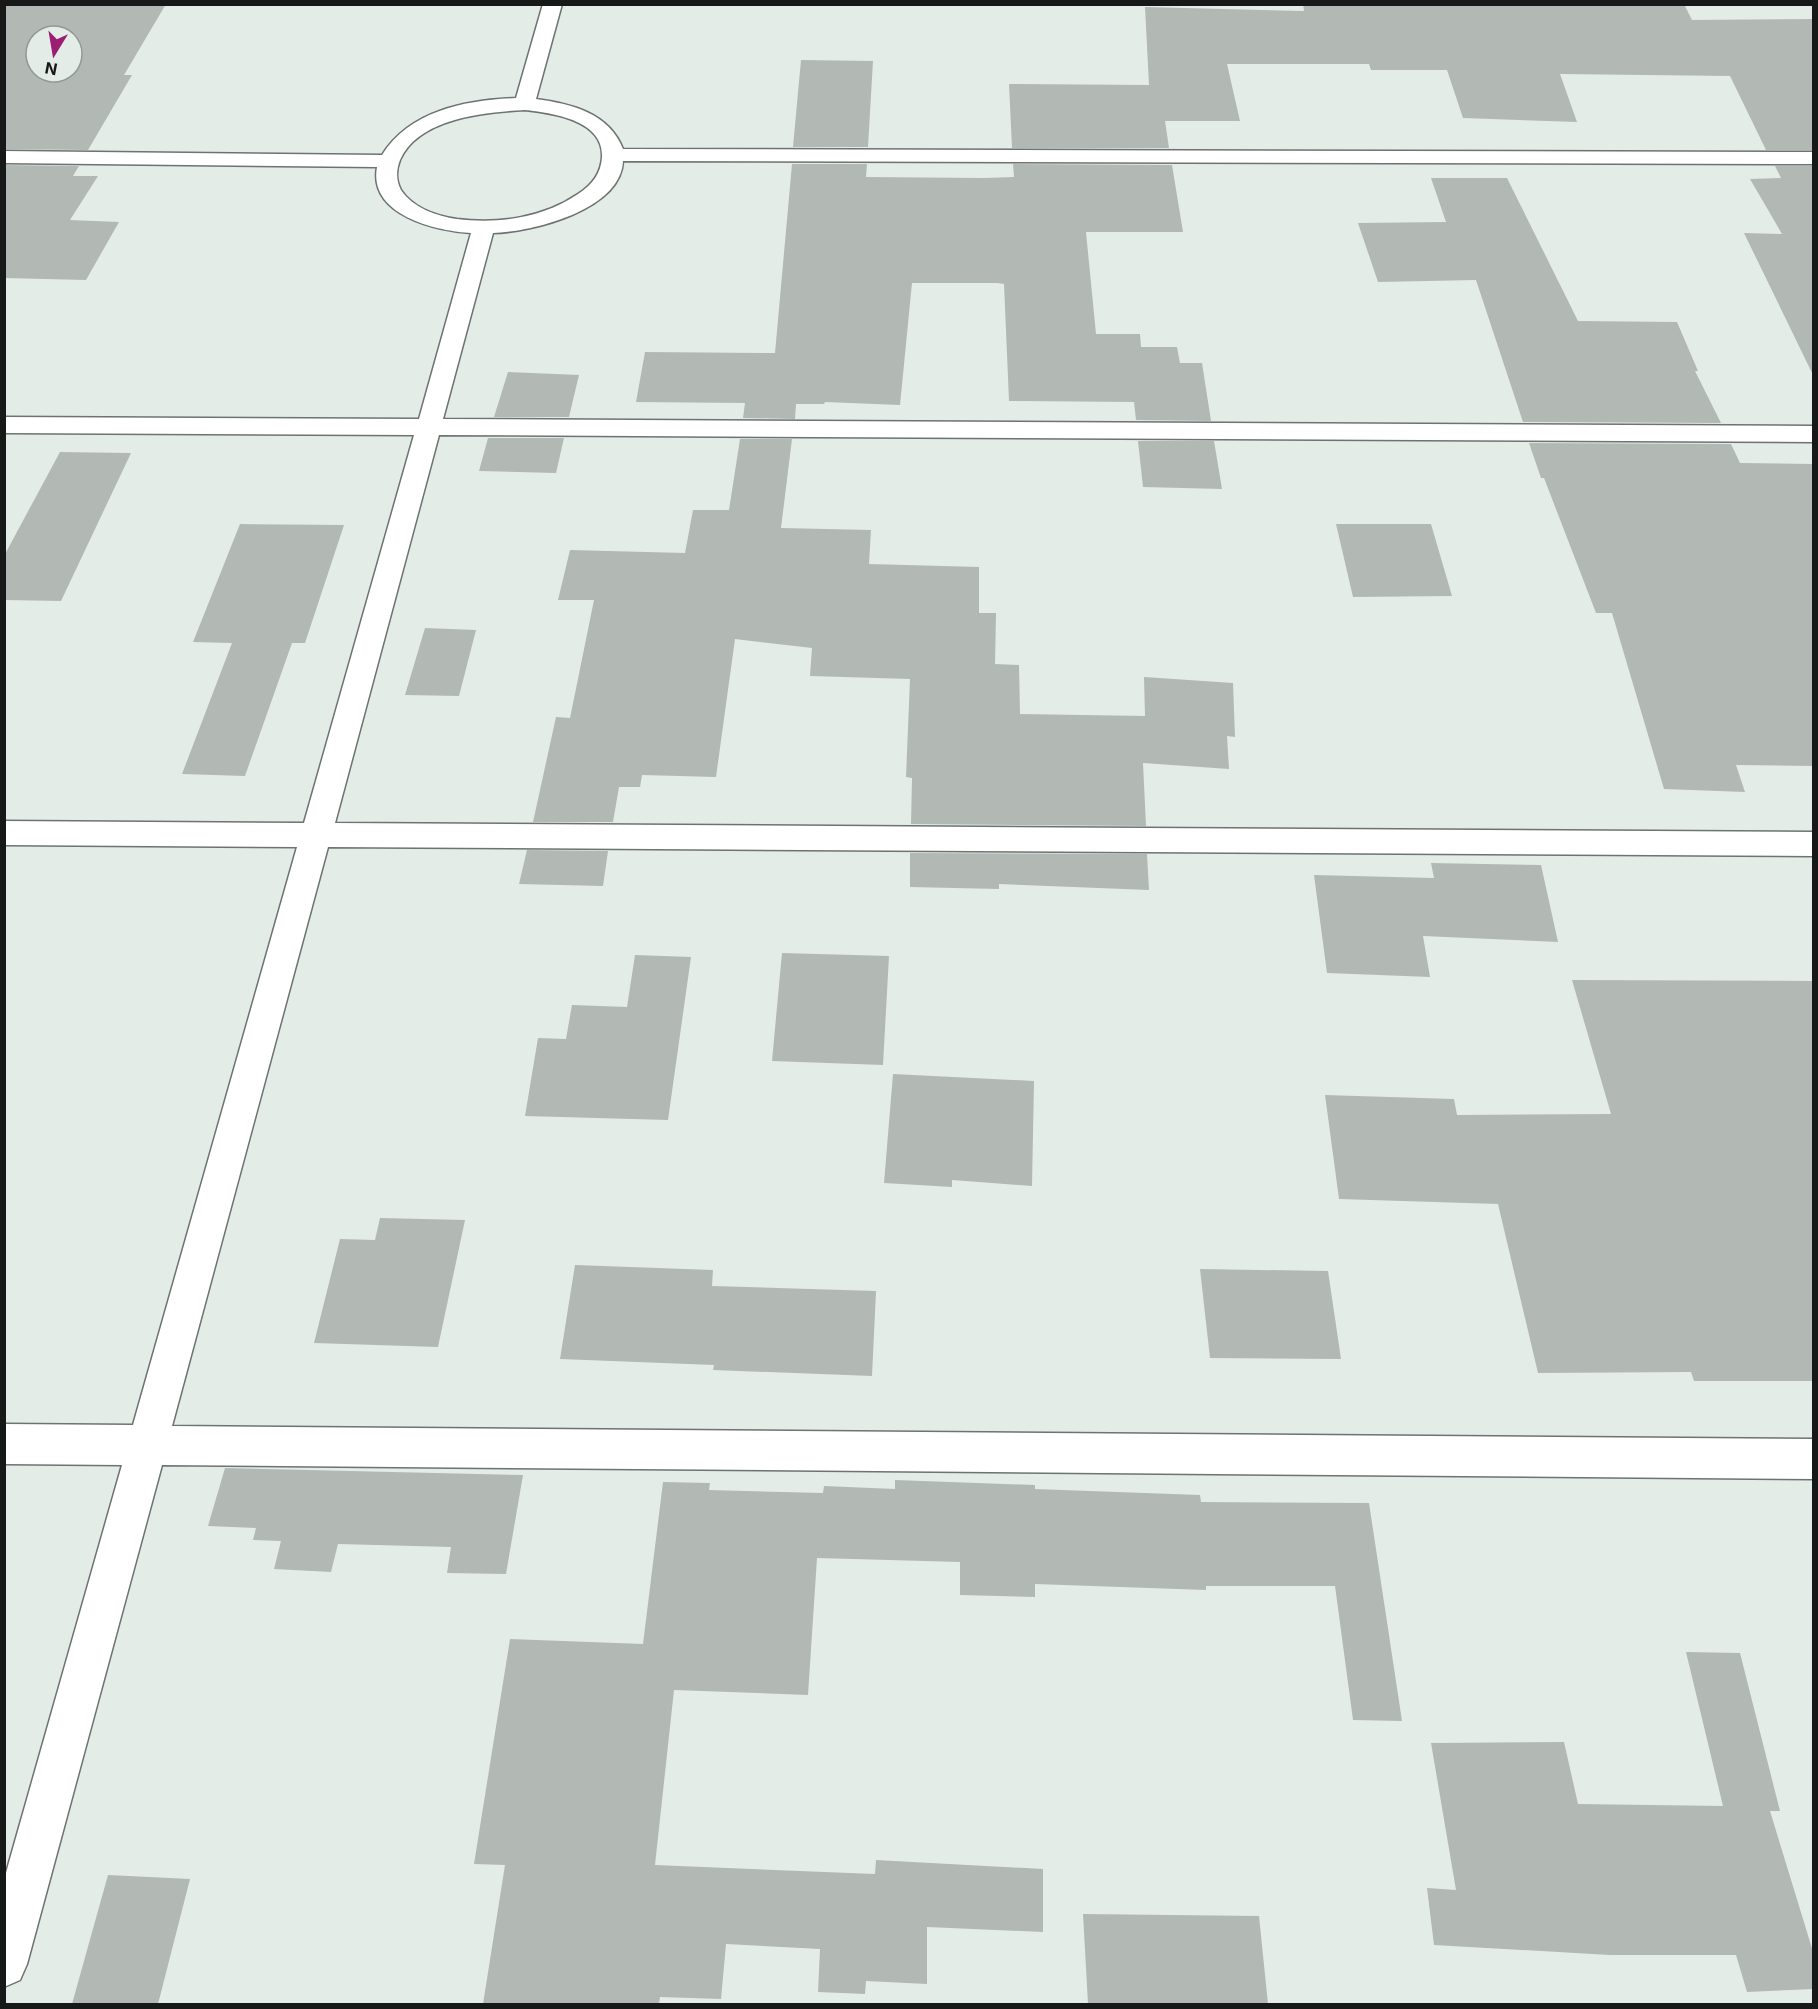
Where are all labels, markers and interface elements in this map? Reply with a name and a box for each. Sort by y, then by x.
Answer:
north arrow [24,24,84,84]
text: N [43,58,59,80]

